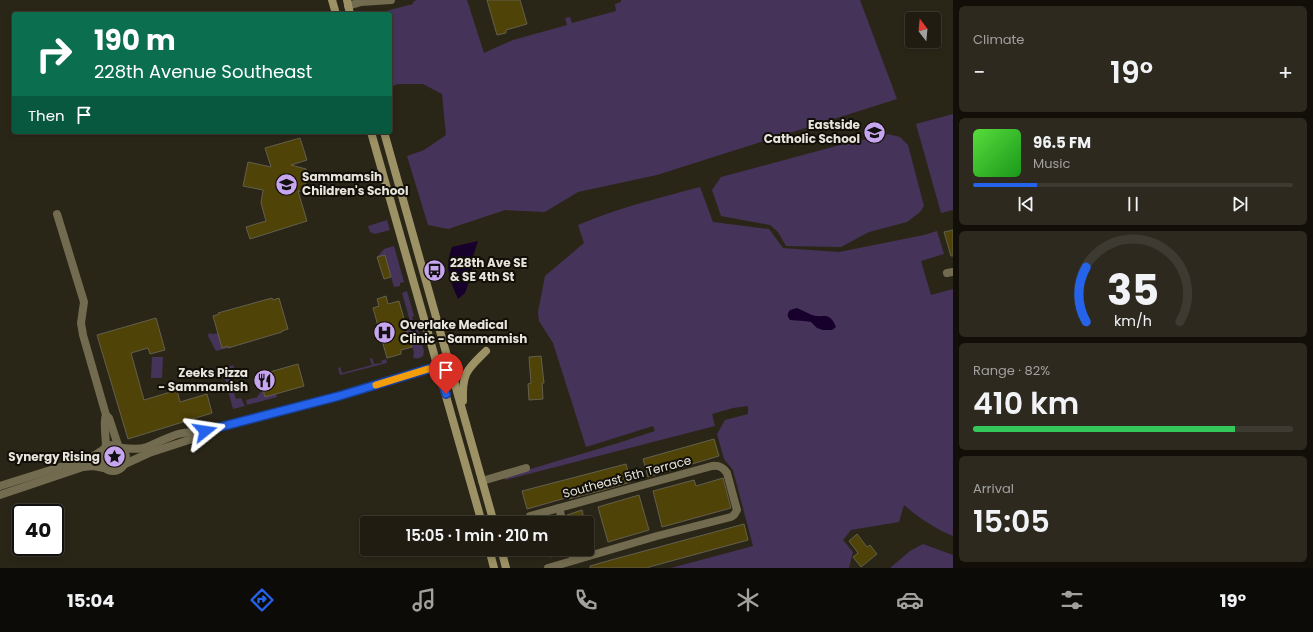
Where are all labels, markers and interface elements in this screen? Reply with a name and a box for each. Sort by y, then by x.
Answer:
north arrow [905,12,941,48]
map controls [905,12,941,48]
text: 190 m [94,21,176,60]
icon: right [28,28,80,80]
text: Climate [973,30,1024,49]
text: 19° [1110,51,1153,94]
text: − [973,57,985,88]
text: + [1278,57,1293,88]
text: 228th Avenue Southeast [94,59,312,84]
icon: arrive [73,104,95,126]
text: Then [28,105,65,126]
place label: Eastside Catholic School [764,116,861,147]
school or university icon: Eastside Catholic School [862,119,888,145]
text: 96.5 FM [1033,132,1091,153]
text: Music [1033,154,1070,173]
place label: Sammamsih Children's School [302,168,409,199]
school or university icon: Sammamsih Children's School [274,171,300,197]
icon: previous [1015,193,1037,215]
icon: pause [1122,193,1144,215]
icon: next [1229,193,1251,215]
place label: 228th Ave SE & SE 4th St [450,254,527,285]
bus stop icon: 228th Ave SE & SE 4th St [422,257,448,283]
text: 35 [1107,261,1159,320]
text: km/h [1114,311,1152,331]
place label: Overlake Medical Clinic - Sammamish [400,316,527,347]
hospital icon: Overlake Medical Clinic - Sammamish [371,319,397,345]
pin [429,353,463,394]
icon: arrive [435,359,457,381]
text: Range · 82% [973,361,1050,380]
place label: Zeeks Pizza - Sammamish [158,364,248,395]
restaurant icon: Zeeks Pizza - Sammamish [251,367,277,393]
text: 410 km [973,382,1079,425]
position arrow [184,410,226,452]
place icon: Synergy Rising [102,444,128,470]
place label: Synergy Rising [8,448,100,465]
street label: Southeast 5th Terrace [561,451,693,502]
text: Arrival [973,479,1014,498]
text: 15:05 [973,500,1050,543]
speed limit sign: 40 [12,504,64,556]
text: 15:05 · 1 min · 210 m [406,525,548,546]
icon: directions [248,586,276,614]
icon: music [410,586,438,614]
icon: phone [572,586,600,614]
icon: climate [734,586,762,614]
icon: car [896,586,924,614]
icon: filters [1058,586,1086,614]
text: 15:04 [67,588,114,613]
text: 19° [1220,588,1246,613]

